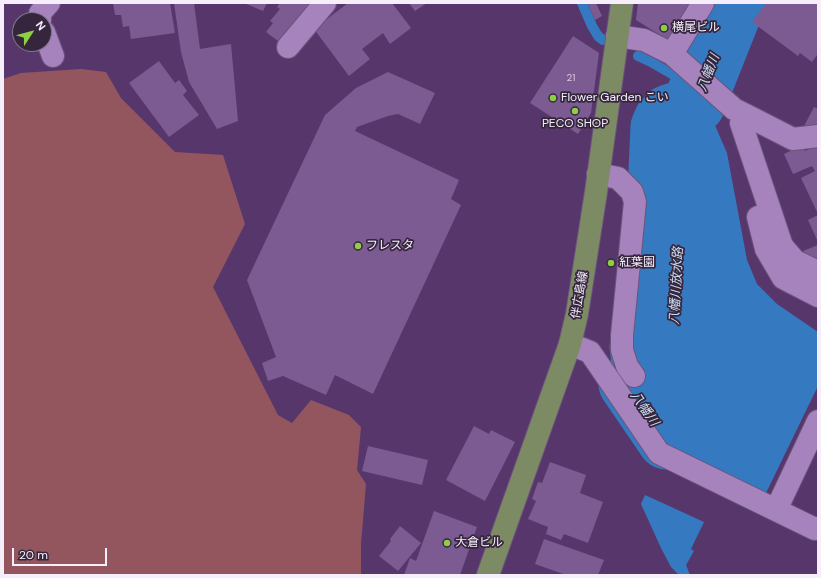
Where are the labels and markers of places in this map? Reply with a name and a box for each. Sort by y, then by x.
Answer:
place label: 横尾ビル [672,21,720,35]
marker: 横尾ビル [659,23,669,33]
place label: Flower Garden こい [561,91,669,105]
marker: Flower Garden こい [548,93,558,103]
marker: PECO SHOP [570,106,580,116]
place label: PECO SHOP [542,117,608,131]
place label: フレスタ [366,239,414,253]
marker: フレスタ [353,241,363,251]
place label: 紅葉園 [619,256,655,270]
marker: 紅葉園 [606,258,616,268]
place label: 大倉ビル [455,536,503,550]
marker: 大倉ビル [442,538,452,548]

